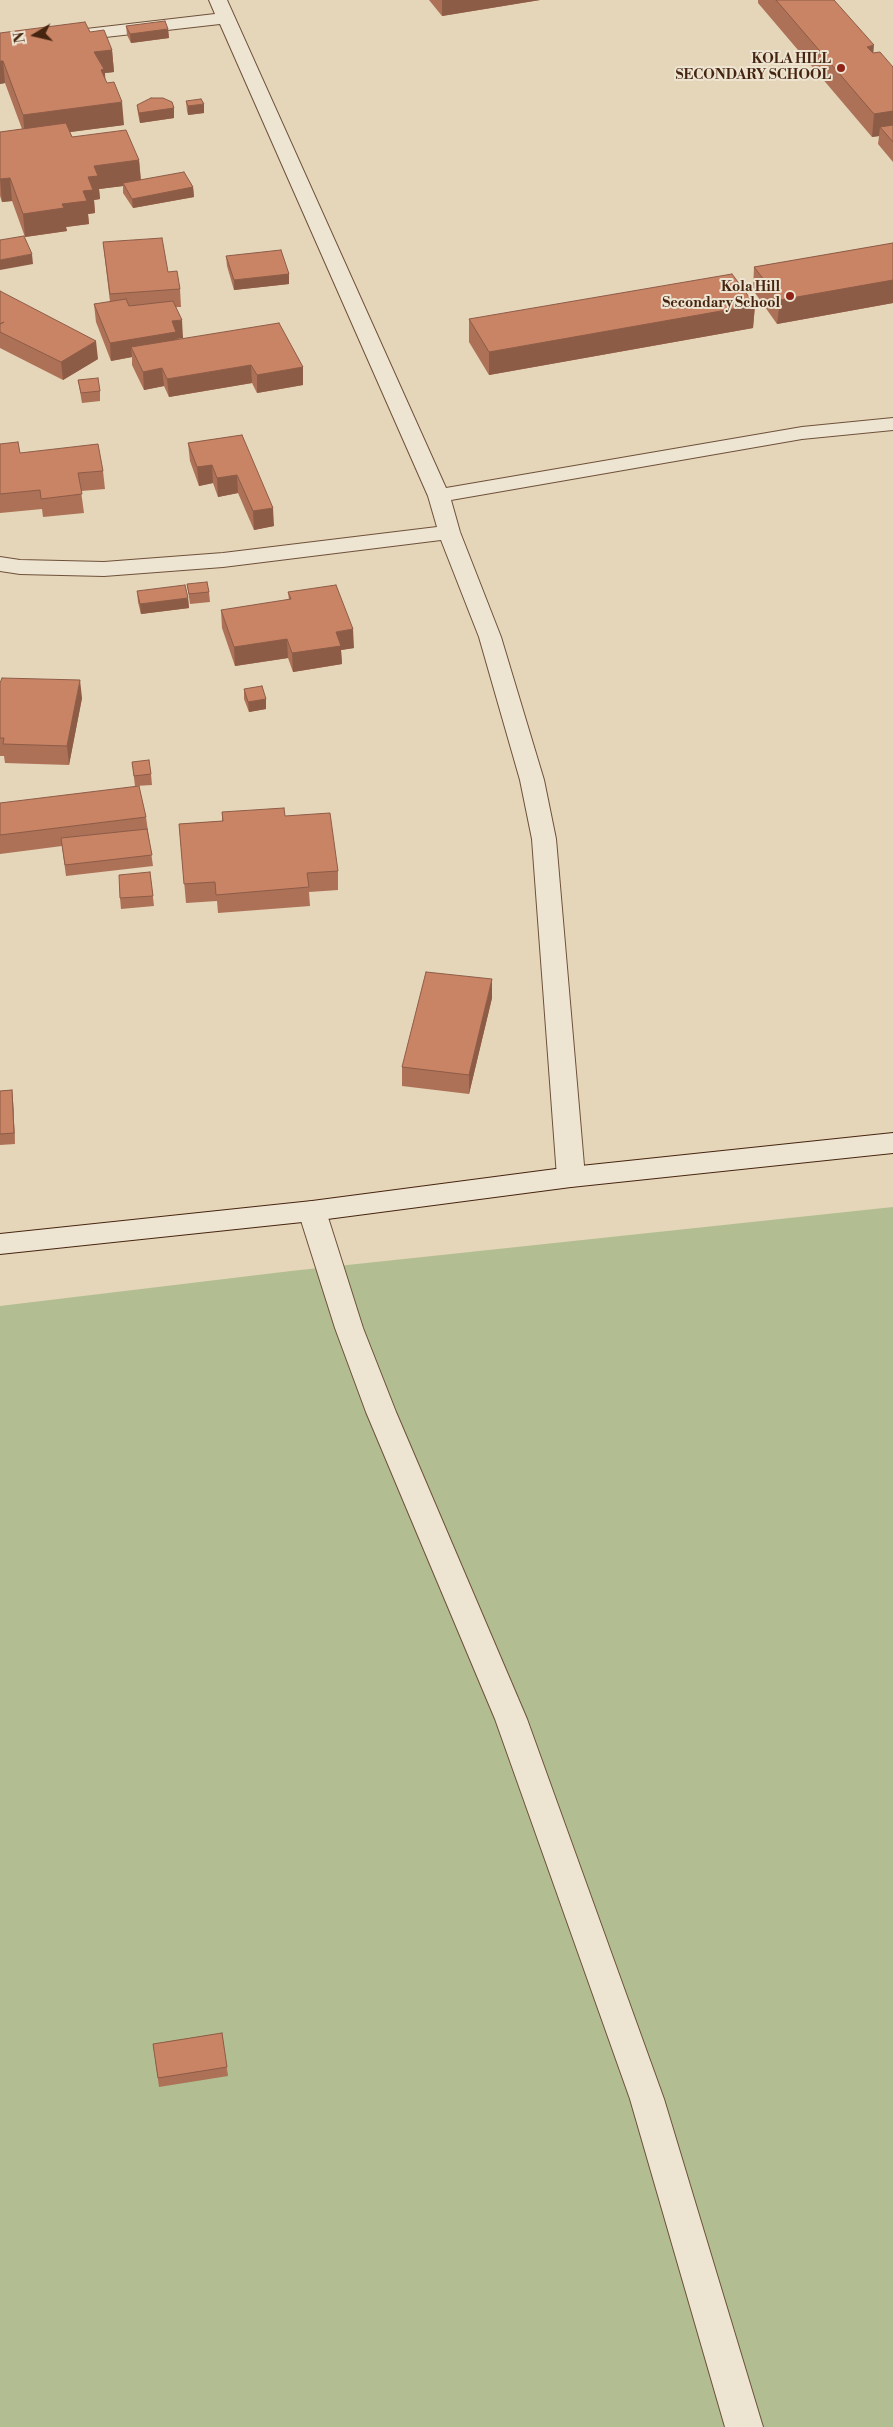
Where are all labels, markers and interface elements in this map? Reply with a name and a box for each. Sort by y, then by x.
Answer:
north arrow [10,10,60,60]
text: N [10,30,30,44]
place label: KOLA HILL SECONDARY SCHOOL [676,52,831,84]
marker: KOLA HILL SECONDARY SCHOOL [835,62,847,74]
place label: Kola Hill Secondary School [662,280,780,312]
marker: Kola Hill Secondary School [784,290,796,302]

